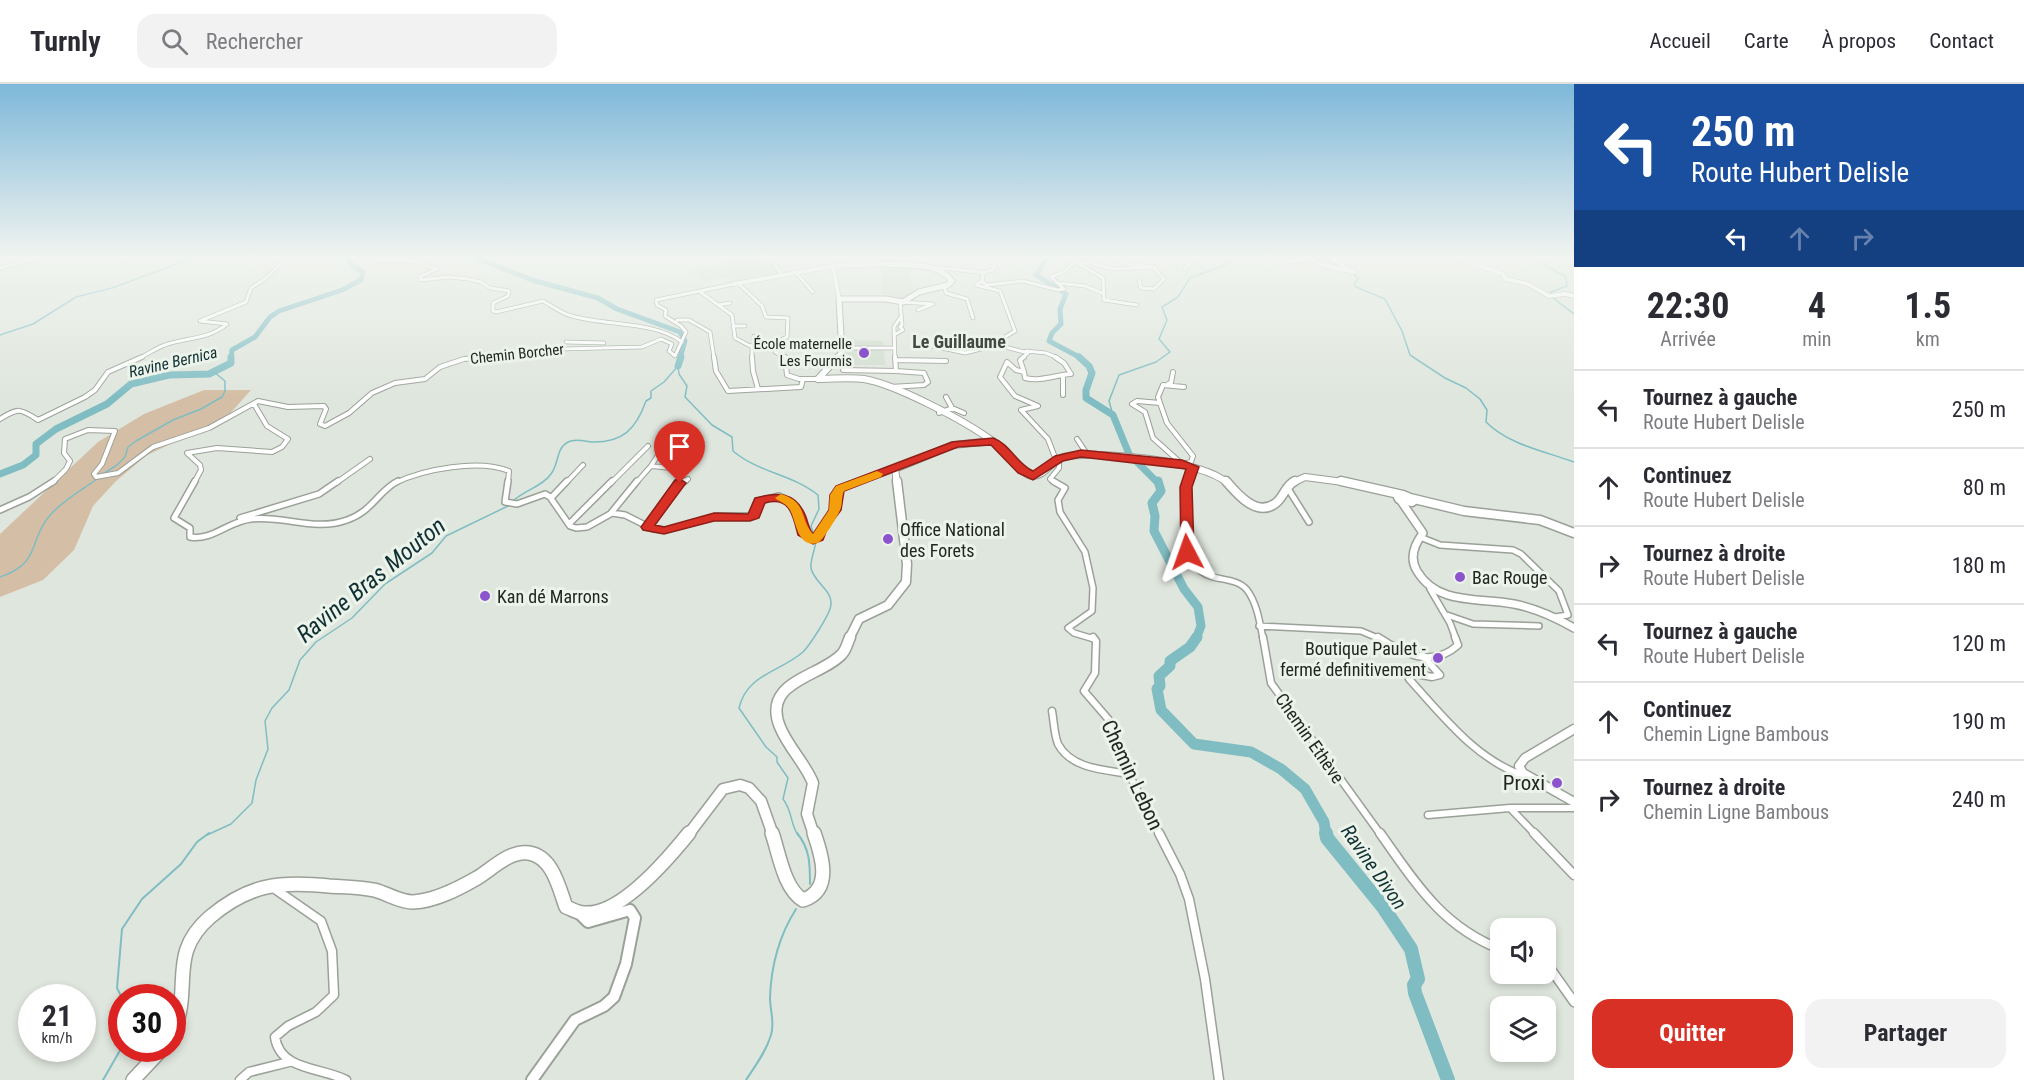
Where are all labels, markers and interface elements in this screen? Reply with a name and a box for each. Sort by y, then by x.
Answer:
search box [137,14,557,68]
text: Turnly [30,25,101,58]
icon: search [158,25,191,58]
text: Rechercher [206,29,303,54]
text: Accueil [1650,29,1711,53]
text: Carte [1744,29,1789,53]
text: À propos [1822,29,1896,53]
text: Contact [1929,29,1994,53]
text: 250 m [1691,107,1796,156]
icon: left [1592,108,1670,186]
text: Route Hubert Delisle [1691,157,1909,189]
icon: left [1720,222,1753,255]
icon: ahead [1783,222,1816,255]
icon: right [1846,222,1879,255]
text: 22:30 [1647,285,1729,327]
text: 4 [1808,285,1826,327]
text: 1.5 [1904,285,1951,327]
text: Arrivée [1660,327,1716,351]
text: min [1802,327,1832,351]
text: km [1916,327,1940,351]
district label: Le Guillaume [912,331,1006,352]
place label: École maternelle Les Fourmis [754,335,852,370]
street label: Chemin Borcher [469,340,565,368]
water label: Ravine Bernica [127,343,219,381]
marker: École maternelle Les Fourmis [857,346,871,360]
text: Tournez à gauche [1643,385,1797,410]
icon: left [1592,393,1625,426]
text: 250 m [1952,397,2006,422]
text: Route Hubert Delisle [1643,410,1805,434]
pin [654,421,705,483]
icon: arrive [663,430,696,463]
text: Continuez [1643,463,1732,488]
icon: ahead [1592,471,1625,504]
text: 80 m [1963,475,2006,500]
text: Route Hubert Delisle [1643,488,1805,512]
water label: Ravine Bras Mouton [291,512,451,648]
place label: Office National des Forets [900,519,1005,561]
position arrow [1155,520,1219,584]
marker: Office National des Forets [881,532,895,546]
text: Tournez à droite [1643,541,1785,566]
icon: right [1592,549,1625,582]
text: 180 m [1952,553,2006,578]
text: Route Hubert Delisle [1643,566,1805,590]
place label: Bac Rouge [1472,567,1548,588]
marker: Bac Rouge [1453,570,1467,584]
place label: Kan dé Marrons [497,586,609,607]
marker: Kan dé Marrons [478,589,492,603]
text: Tournez à gauche [1643,619,1797,644]
icon: left [1592,627,1625,660]
text: 120 m [1952,631,2006,656]
place label: Boutique Paulet - fermé definitivement [1280,638,1427,680]
text: Route Hubert Delisle [1643,644,1805,668]
marker: Boutique Paulet - fermé definitivement [1431,651,1445,665]
street label: Chemin Ethève [1271,689,1349,787]
text: Continuez [1643,697,1732,722]
icon: ahead [1592,705,1625,738]
text: 190 m [1952,709,2006,734]
street label: Chemin Lebon [1096,716,1168,834]
text: Chemin Ligne Bambous [1643,722,1829,746]
place label: Proxi [1503,771,1545,795]
text: Tournez à droite [1643,775,1785,800]
marker: Proxi [1550,776,1564,790]
icon: right [1592,783,1625,816]
text: 240 m [1952,787,2006,812]
text: Chemin Ligne Bambous [1643,800,1829,824]
water label: Ravine Divon [1336,820,1412,914]
map controls [1490,918,1556,1062]
button: sound [1490,918,1556,984]
speed limit sign: 30 [108,984,186,1062]
button: layers [1490,996,1556,1062]
text: 21 [42,998,72,1033]
button: Quitter [1592,999,1793,1068]
button: Partager [1805,999,2006,1068]
text: km/h [42,1029,72,1047]

